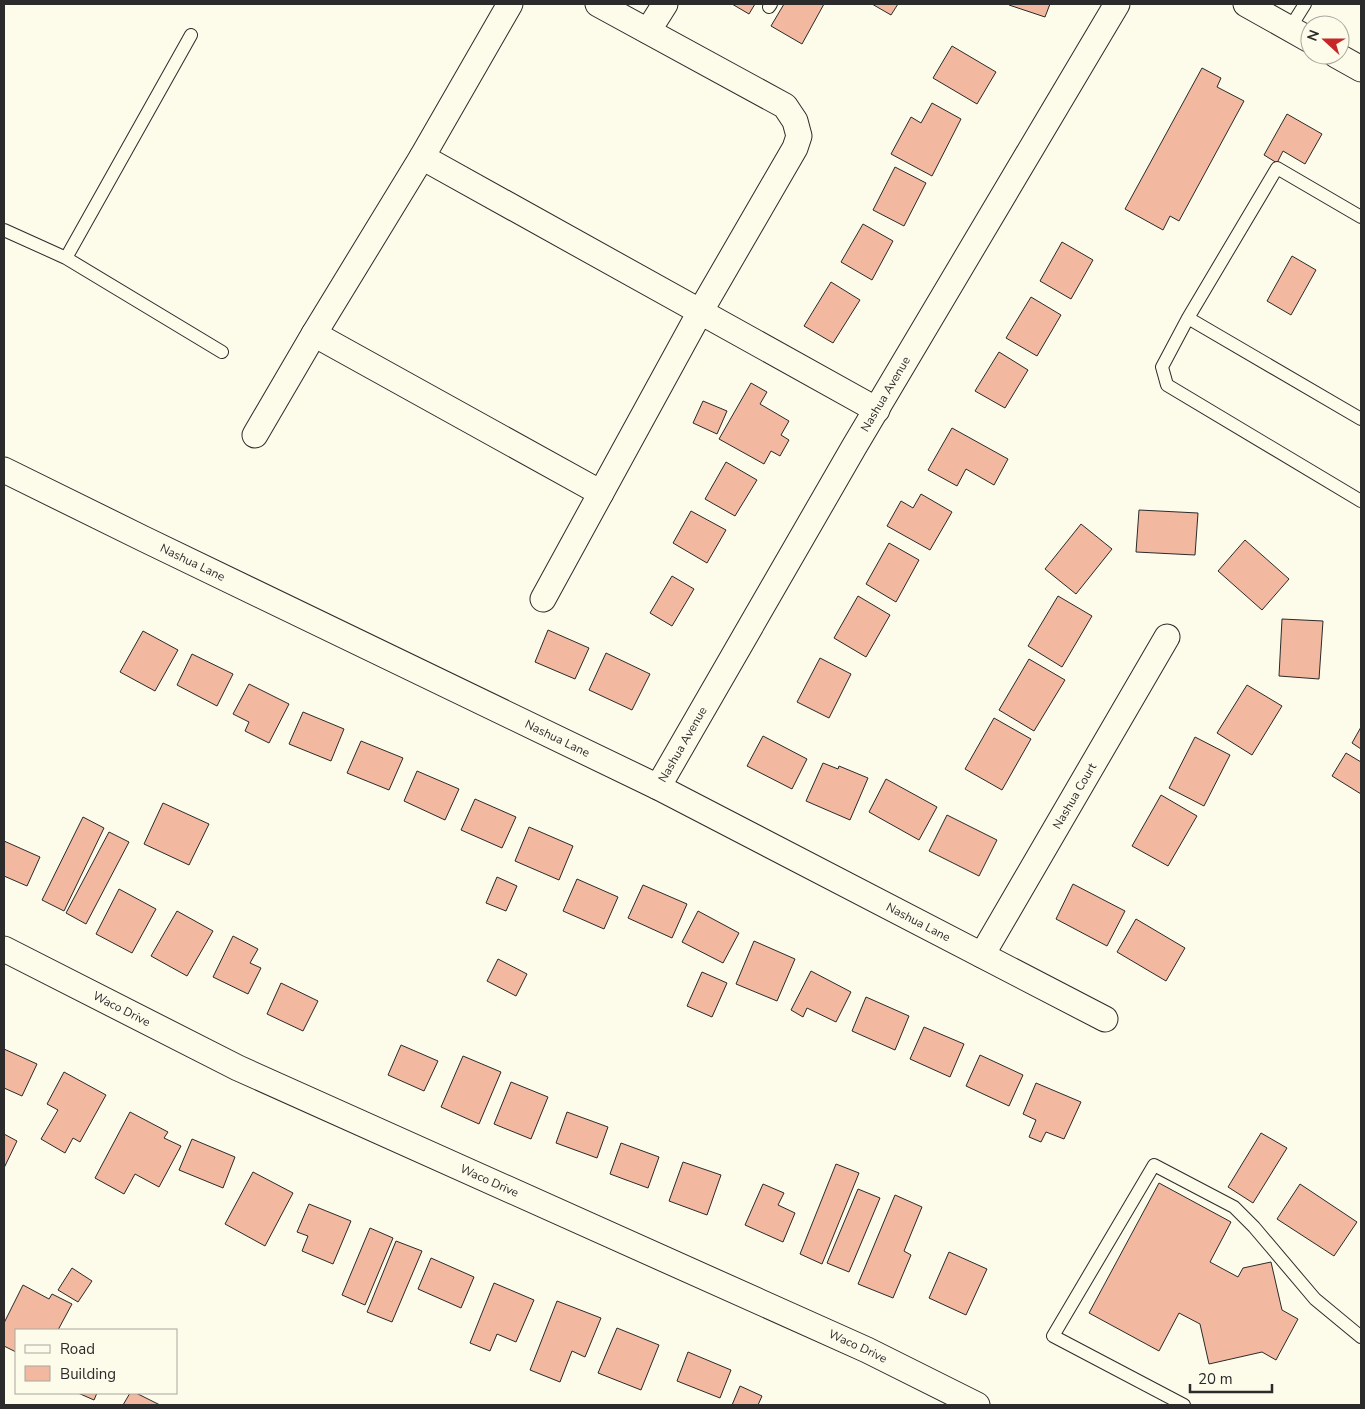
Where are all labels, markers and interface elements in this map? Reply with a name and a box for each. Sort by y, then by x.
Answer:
north arrow [1300,15,1350,65]
text: N [1303,27,1324,44]
street label: Nashua Avenue [857,353,914,435]
street label: Nashua Lane [157,540,228,585]
street label: Nashua Avenue [654,704,711,785]
street label: Nashua Lane [522,716,592,761]
street label: Nashua Court [1049,759,1100,832]
street label: Nashua Lane [883,899,953,945]
street label: Waco Drive [90,988,153,1030]
street label: Waco Drive [458,1161,521,1201]
street label: Waco Drive [826,1326,890,1367]
legend [15,1329,178,1394]
text: Road [60,1339,95,1359]
scale bar [1190,1362,1272,1394]
text: Building [60,1364,116,1384]
text: 20 m [1198,1369,1233,1389]

